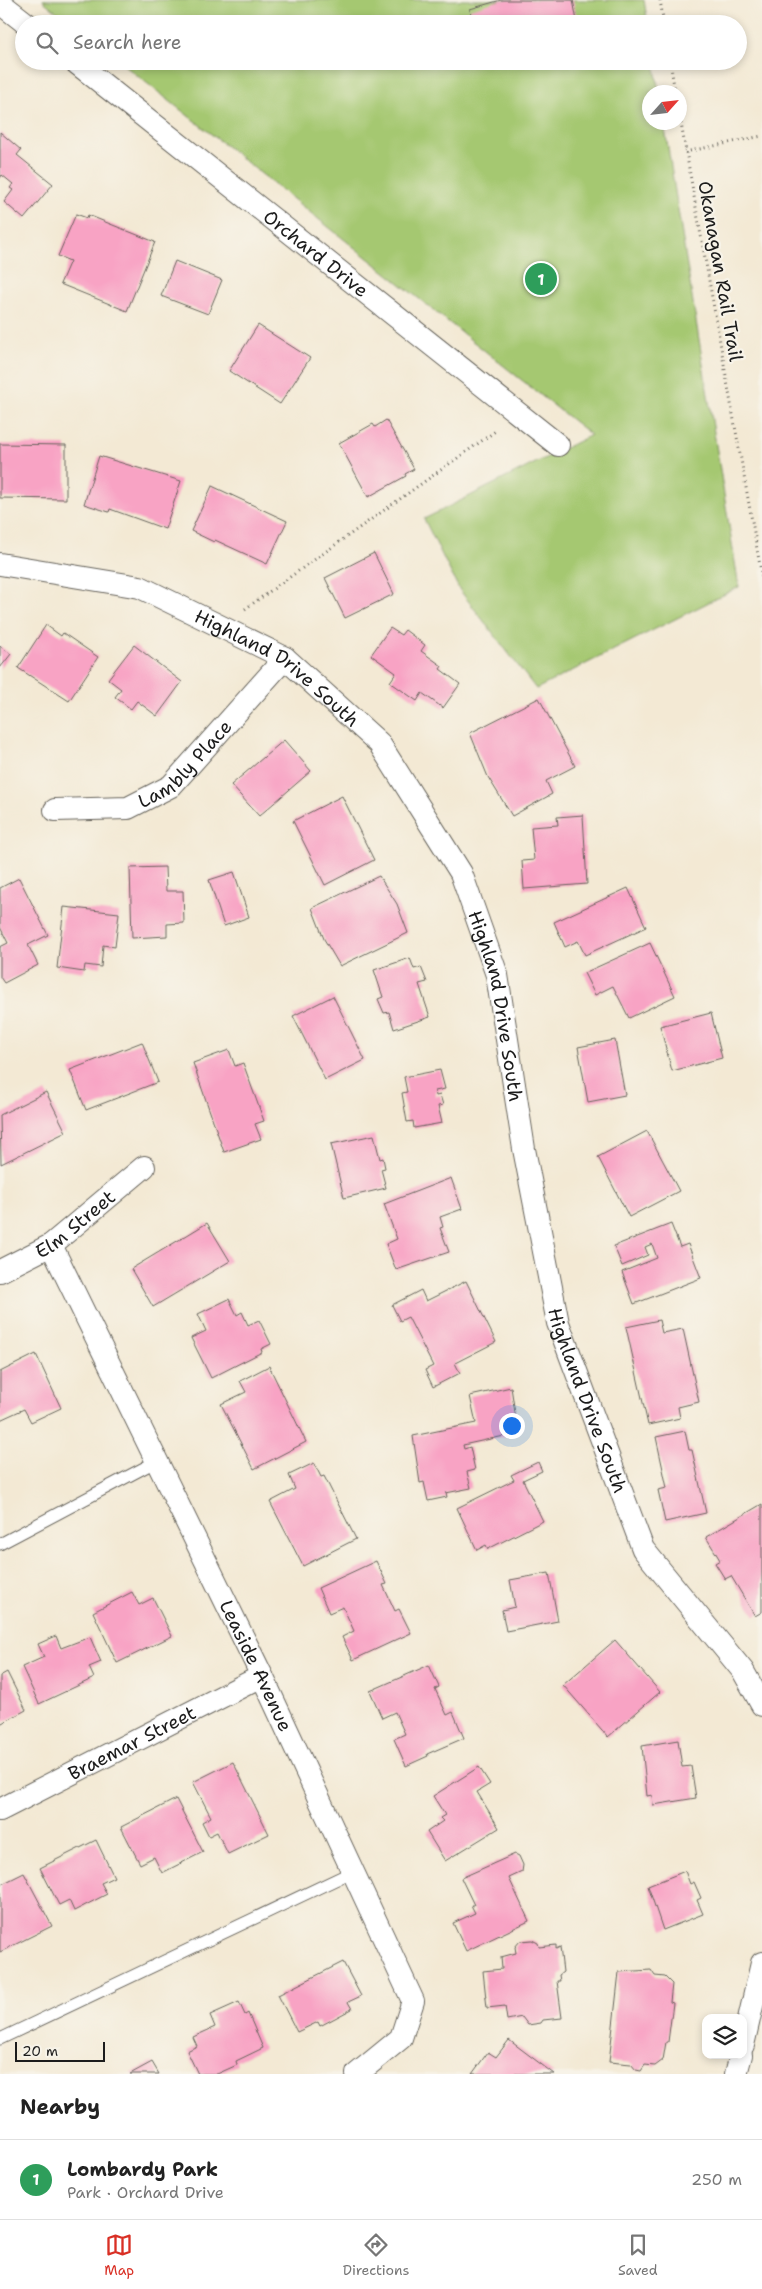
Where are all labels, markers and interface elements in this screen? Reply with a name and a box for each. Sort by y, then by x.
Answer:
search box [15,15,747,70]
icon: search [33,29,61,57]
text: Search here [73,30,182,55]
north arrow [642,85,687,130]
street label: Okanagan Rail Trail [692,179,749,364]
street label: Orchard Drive [258,204,373,303]
pin: 1 [525,260,557,298]
street label: Highland Drive South [190,604,365,732]
street label: Lambly Place [134,714,237,814]
street label: Highland Drive South [462,907,528,1103]
street label: Elm Street [31,1185,121,1264]
street label: Highland Drive South [542,1306,633,1496]
your location [499,1413,525,1439]
street label: Leaside Avenue [214,1596,298,1735]
street label: Braemar Street [64,1700,200,1786]
map controls [702,2014,747,2059]
button: layers [702,2014,747,2059]
scale bar [15,2039,105,2062]
text: 20 m [22,2042,58,2060]
text: Nearby [20,2093,100,2121]
text: Lombardy Park [67,2157,218,2182]
text: 1 [32,2169,40,2190]
text: 250 m [691,2169,742,2190]
text: Park · Orchard Drive [67,2182,224,2203]
tab: Map [104,2231,134,2279]
tab: Directions [343,2231,410,2279]
tab: Saved [618,2231,658,2279]

